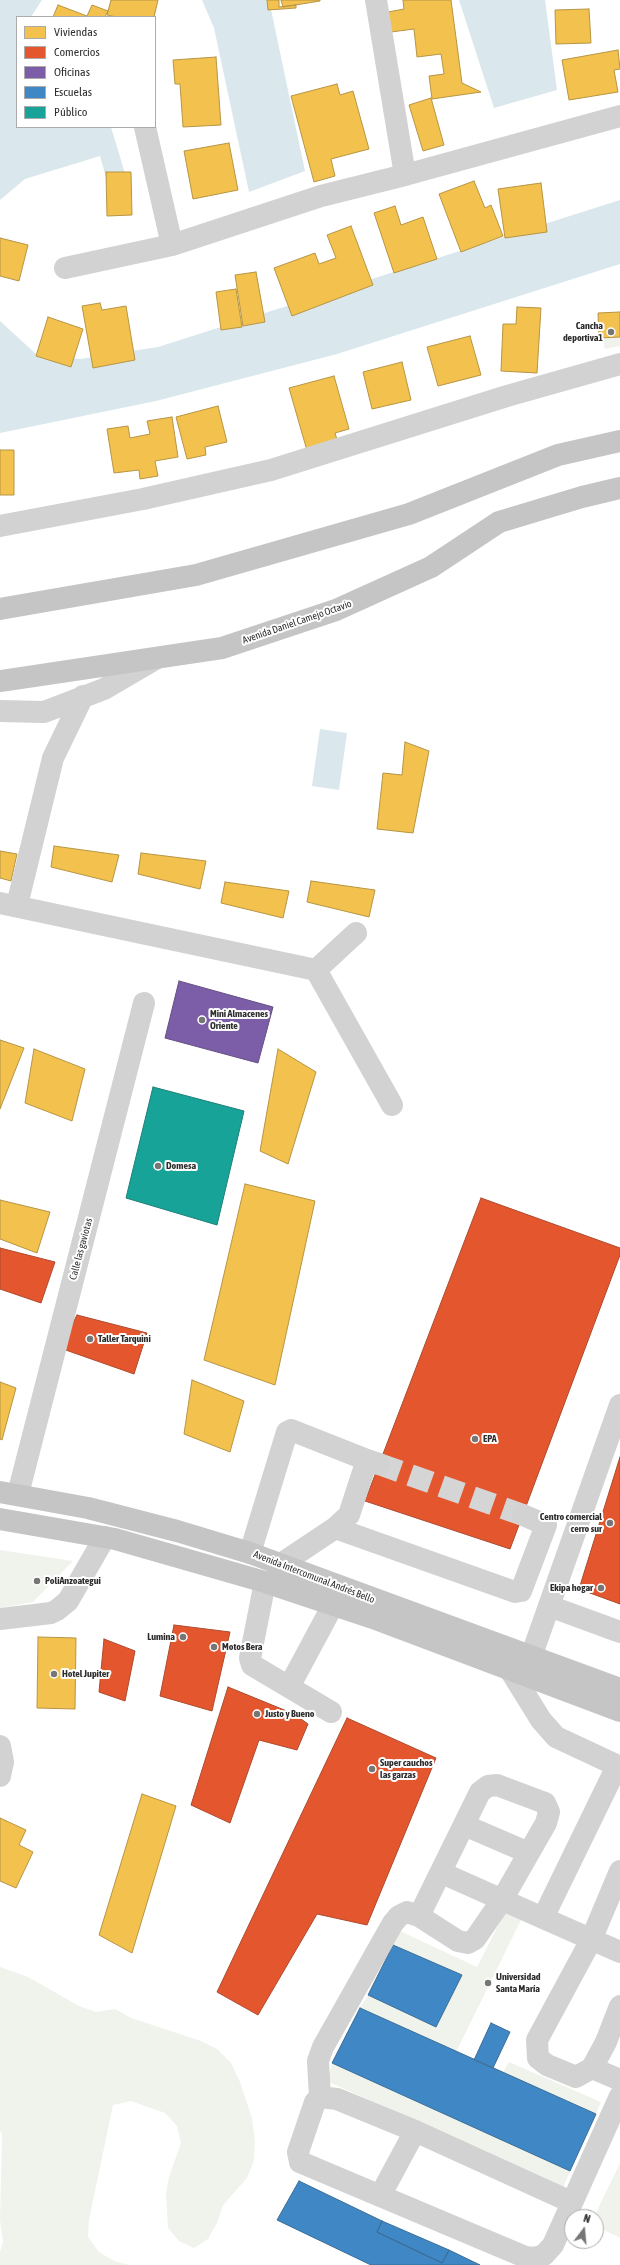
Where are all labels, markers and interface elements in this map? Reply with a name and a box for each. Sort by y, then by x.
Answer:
legend [16,16,156,128]
text: Viviendas [54,25,97,39]
text: Comercios [54,45,100,59]
text: Oficinas [54,65,90,79]
text: Escuelas [54,85,92,99]
text: Público [54,105,87,119]
place label: Cancha deportiva1 [563,320,603,344]
marker: Cancha deportiva1 [606,327,616,337]
street label: Avenida Daniel Camejo Octavio [241,598,353,646]
place label: Mini Almacenes Oriente [210,1008,268,1032]
marker: Mini Almacenes Oriente [197,1015,207,1025]
place label: Domesa [166,1160,196,1172]
marker: Domesa [153,1161,163,1171]
street label: Calle las gaviotas [67,1217,95,1281]
place label: Taller Tarquini [98,1333,151,1345]
marker: Taller Tarquini [85,1334,95,1344]
place label: EPA [483,1433,497,1445]
marker: EPA [470,1434,480,1444]
place label: Centro comercial cerro sur [540,1511,602,1534]
marker: Centro comercial cerro sur [605,1518,615,1528]
street label: Avenida Intercomunal Andrés Bello [252,1548,376,1606]
place label: PoliAnzoategui [45,1575,101,1587]
marker: PoliAnzoategui [32,1576,42,1586]
place label: Ekipa hogar [550,1582,593,1594]
marker: Ekipa hogar [596,1583,606,1593]
place label: Lumina [147,1631,175,1643]
marker: Lumina [178,1632,188,1642]
place label: Motos Bera [222,1641,262,1653]
marker: Motos Bera [209,1642,219,1652]
place label: Hotel Jupiter [62,1668,109,1680]
marker: Hotel Jupiter [49,1669,59,1679]
place label: Justo y Bueno [265,1708,315,1720]
marker: Justo y Bueno [252,1709,262,1719]
place label: Super cauchos las garzas [380,1757,433,1780]
marker: Super cauchos las garzas [367,1764,377,1774]
place label: Universidad Santa María [496,1971,541,1994]
marker: Universidad Santa María [483,1978,493,1988]
north arrow [564,2209,604,2249]
text: N [582,2212,592,2225]

